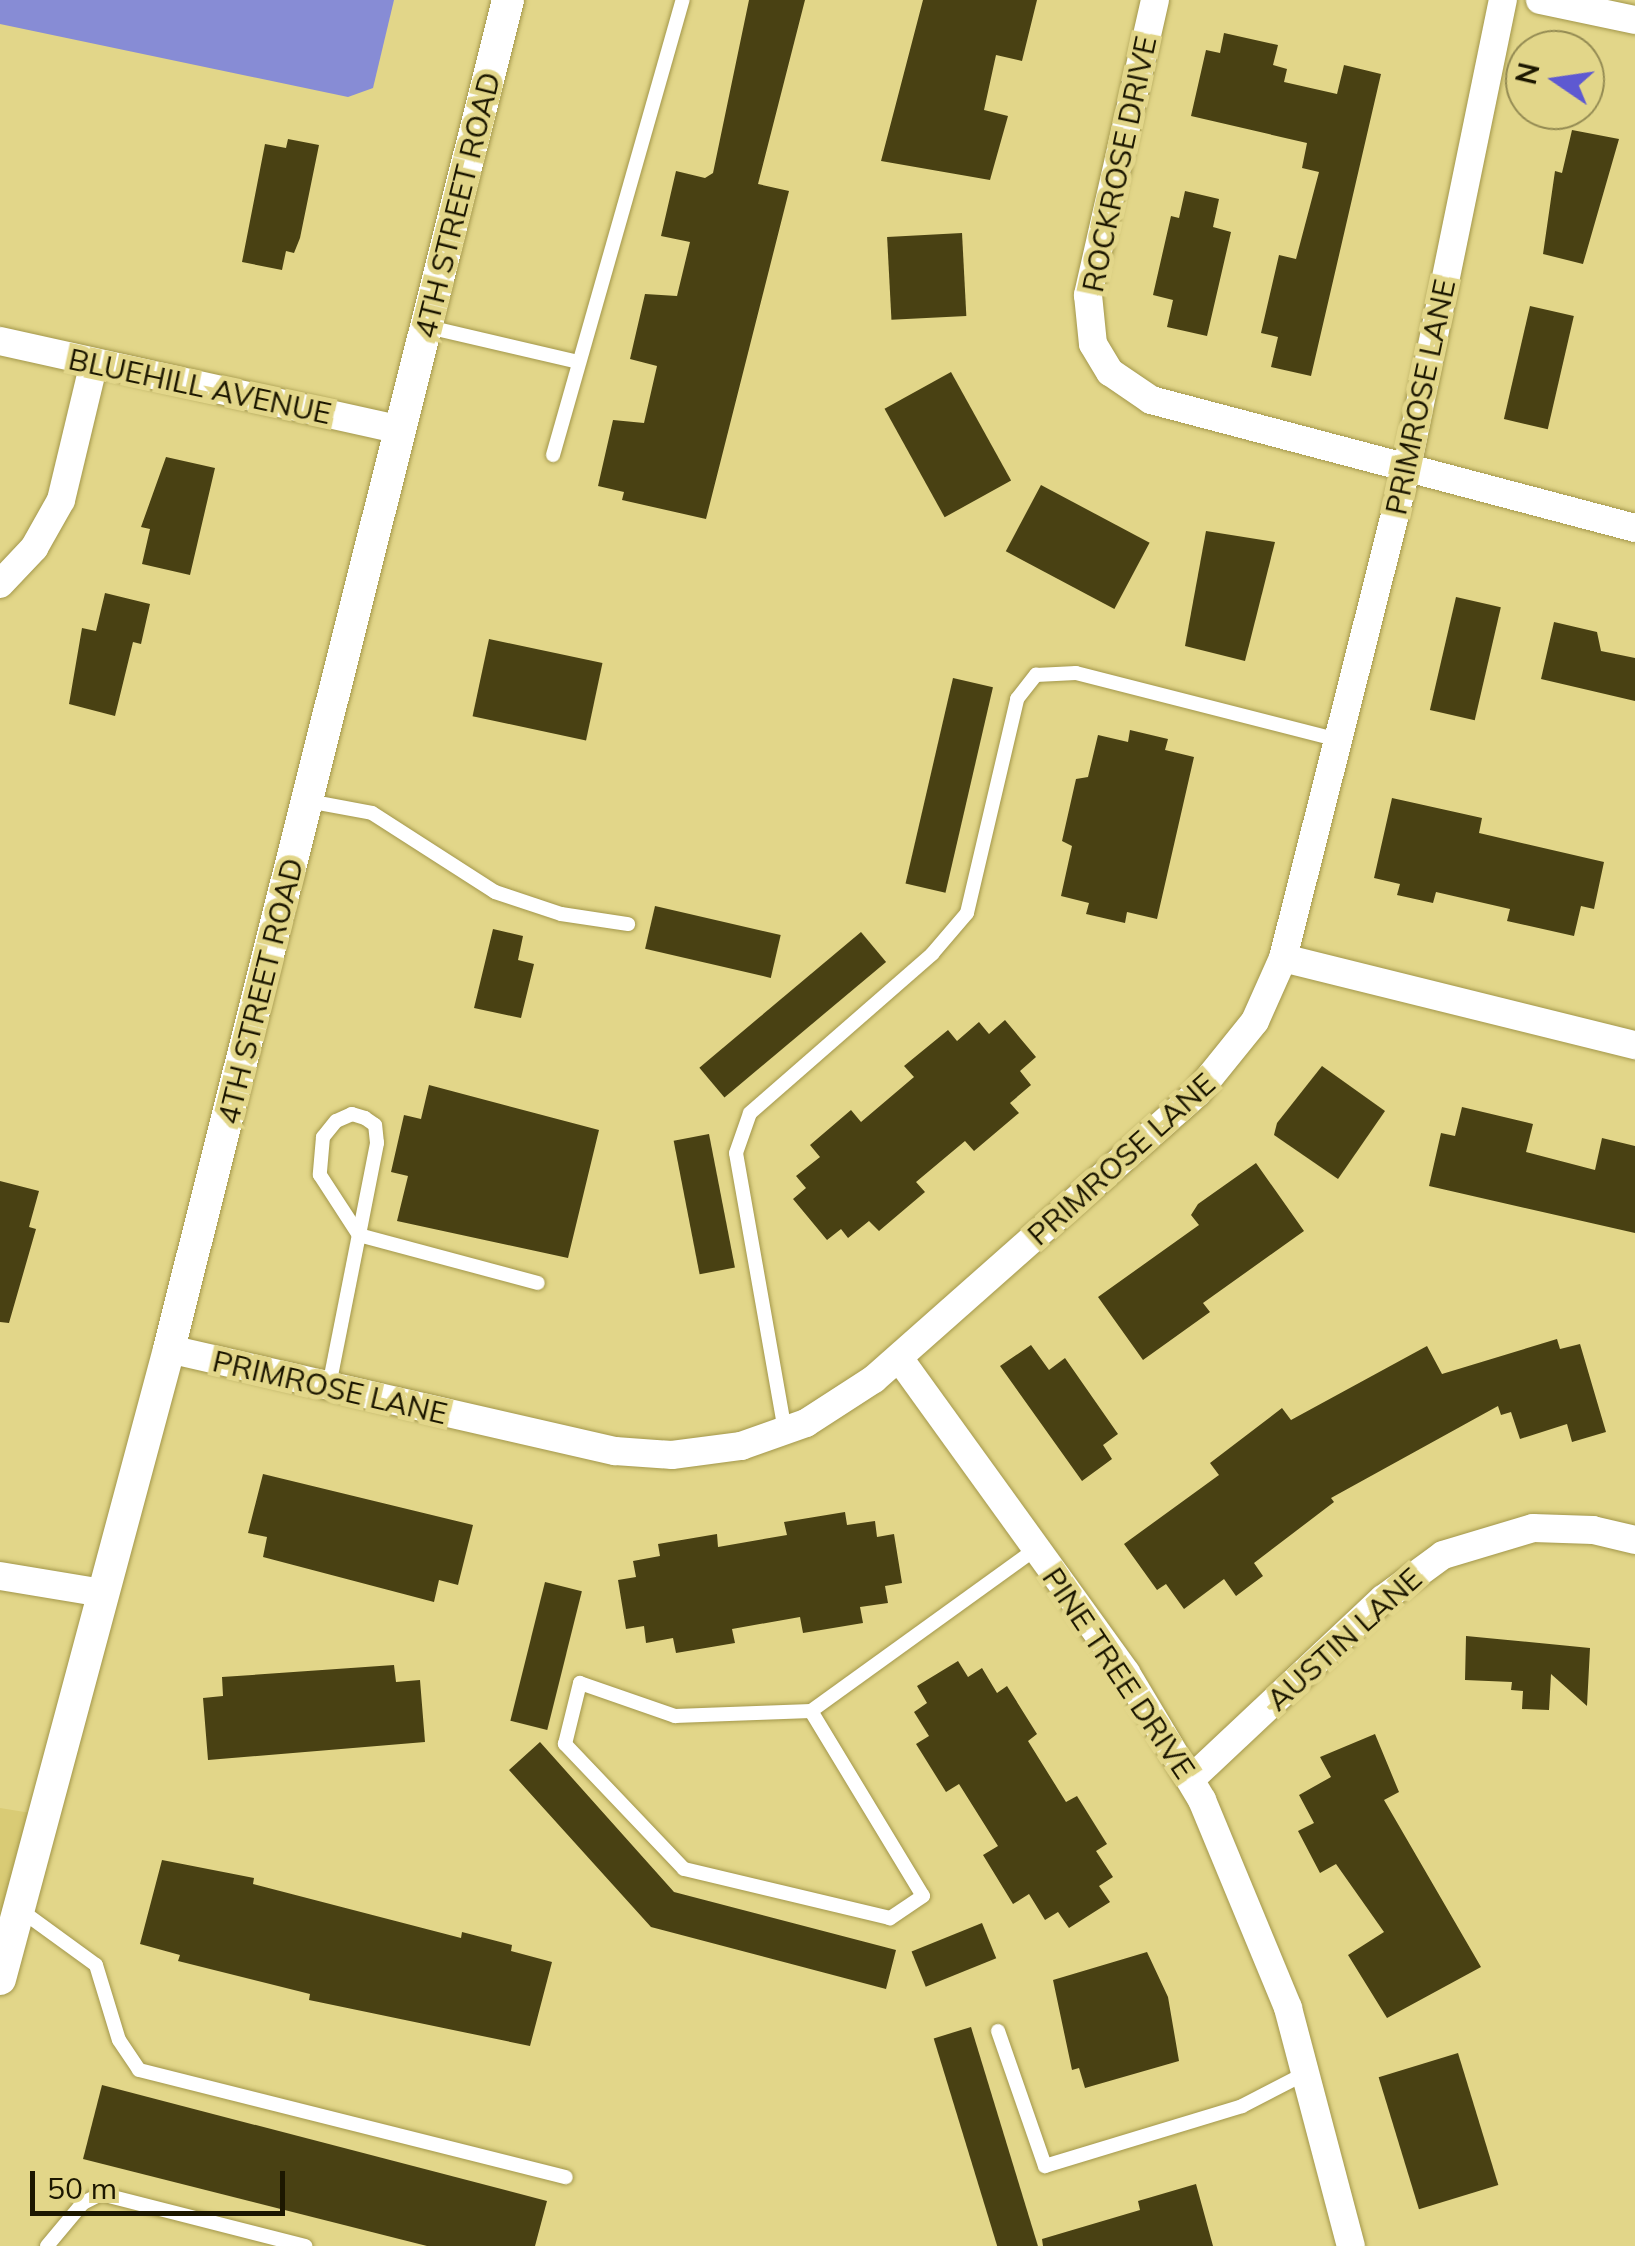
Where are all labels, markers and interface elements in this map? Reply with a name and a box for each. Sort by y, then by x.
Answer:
north arrow [1505,30,1605,130]
street label: ROCKROSE DRIVE [1074,33,1164,295]
text: N [1508,59,1547,88]
street label: 4TH STREET ROAD [407,68,507,342]
street label: PRIMROSE LANE [1377,276,1463,518]
street label: BLUEHILL AVENUE [65,341,335,431]
street label: 4TH STREET ROAD [210,854,310,1128]
street label: PRIMROSE LANE [1020,1065,1222,1253]
street label: PRIMROSE LANE [209,1343,451,1431]
street label: AUSTIN LANE [1259,1560,1429,1718]
street label: PINE TREE DRIVE [1035,1561,1203,1785]
scale bar [35,2151,290,2213]
text: 50 m [47,2169,117,2207]

